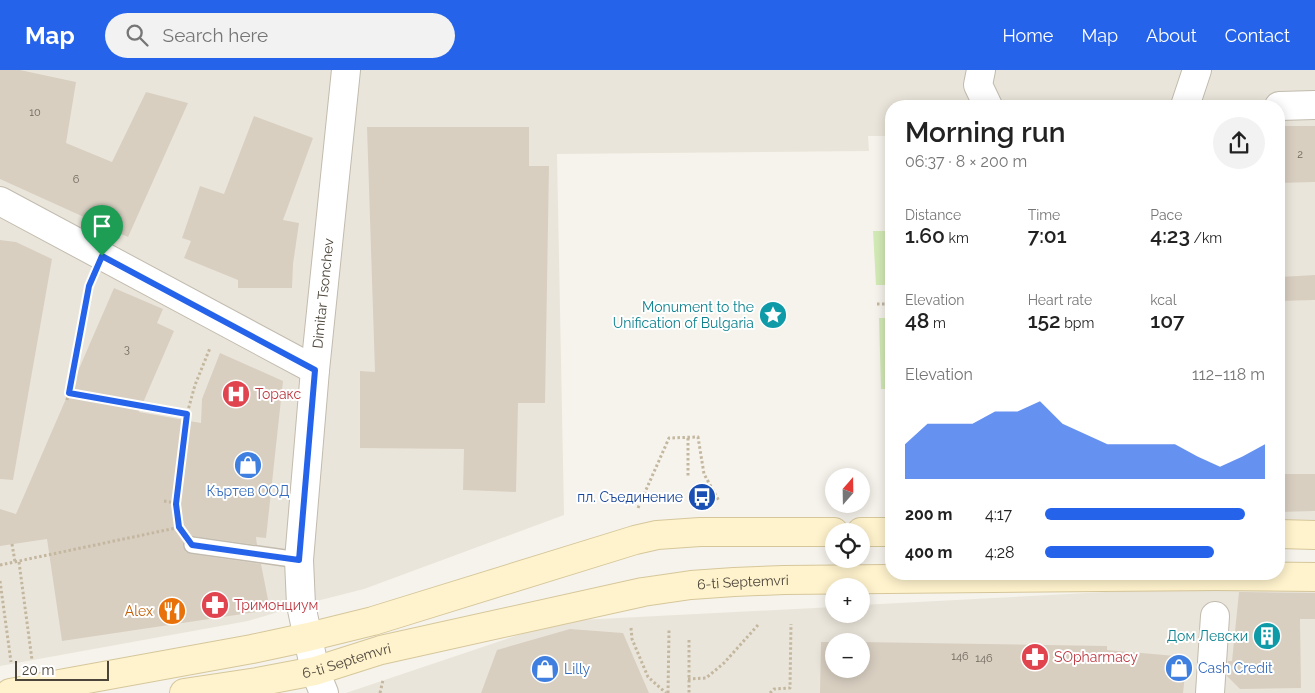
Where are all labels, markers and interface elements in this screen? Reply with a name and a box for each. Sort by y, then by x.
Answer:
search box [105,13,455,58]
text: Map [25,21,75,50]
icon: search [123,21,151,49]
text: Search here [163,24,268,46]
text: Home [1002,25,1053,46]
text: Map [1081,25,1118,46]
text: About [1146,25,1197,46]
text: Contact [1225,25,1290,46]
house number: 10 [29,106,41,119]
text: Morning run [905,116,1065,149]
button: share [1213,117,1265,169]
house number: 2 [1297,148,1303,161]
text: 06:37 · 8 × 200 m [905,152,1027,171]
house number: 6 [73,173,80,186]
pin [81,205,123,256]
text: Distance [905,207,961,223]
text: Time [1028,207,1060,223]
text: Pace [1150,207,1182,223]
icon: arrive [88,212,116,240]
text: 1.60 [905,223,945,248]
text: 7:01 [1028,223,1067,248]
text: 4:23 [1150,223,1190,248]
text: km [945,230,969,246]
text: /km [1190,230,1222,246]
street label: Dimitar Tsonchev [309,237,337,349]
text: Elevation [905,292,964,308]
text: Heart rate [1028,292,1092,308]
text: kcal [1150,292,1177,308]
place label: Monument to the Unification of Bulgaria [613,299,754,331]
place icon: Monument to the Unification of Bulgaria [758,300,788,330]
text: 48 [905,308,929,333]
text: 152 [1028,308,1061,333]
text: 107 [1150,308,1185,333]
text: m [929,315,946,331]
text: bpm [1061,315,1094,331]
house number: 3 [124,343,130,356]
text: Elevation [905,365,973,384]
text: 112–118 m [1192,365,1265,384]
hospital icon: Торакс [221,379,251,409]
place label: Торакс [255,386,301,402]
shop icon: Къртев ООД [233,450,263,480]
north arrow [825,468,870,512]
map controls [825,468,870,678]
bus stop icon: пл. Съединение [687,482,717,512]
place label: Къртев ООД [206,483,290,499]
place label: пл. Съединение [577,489,683,505]
text: 200 m [905,505,952,524]
text: 4:17 [985,505,1012,524]
button: locate [825,523,870,568]
text: 400 m [905,543,953,562]
text: 4:28 [985,543,1015,562]
street label: 6-ti Septemvri [696,572,789,593]
button: + [825,578,870,623]
pharmacy icon: Тримонциум [200,590,230,620]
restaurant icon: Alex [157,596,187,626]
place label: Тримонциум [234,597,318,613]
place label: Alex [125,603,153,619]
building icon: Дом Левски [1252,621,1282,651]
place label: Дом Левски [1167,628,1248,644]
button: − [825,633,870,678]
street label: 6-ti Septemvri [301,640,392,681]
pharmacy icon: SOpharmacy [1020,642,1050,672]
place label: SOpharmacy [1054,649,1138,665]
house number: 146 [951,650,969,663]
house number: 146 [975,652,993,665]
shop icon: Cash Credit [1164,653,1194,683]
shop icon: Lilly [530,654,560,684]
scale bar [15,658,109,681]
place label: Cash Credit [1198,660,1273,676]
place label: Lilly [564,661,591,677]
text: 20 m [22,662,54,678]

